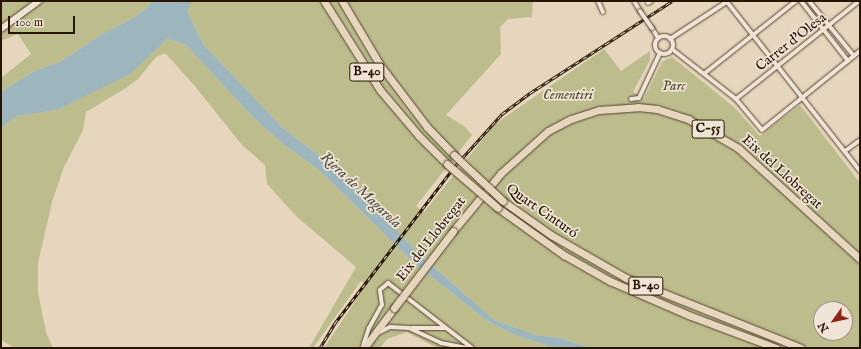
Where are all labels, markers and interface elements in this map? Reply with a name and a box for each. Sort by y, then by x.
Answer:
scale bar [10,8,77,34]
street label: Carrer d'Olesa [752,9,830,75]
text: 100 m [15,15,43,30]
road number: B-40 [349,61,385,83]
park label: Parc [663,78,685,94]
park label: Cementiri [543,87,593,103]
road number: C-55 [691,118,725,140]
street label: Eix del Llobregat [738,131,826,213]
water label: Riera de Magarola [317,148,405,232]
street label: Quart Cinturó [503,180,581,242]
street label: Eix del Llobregat [393,193,469,285]
road number: B-40 [628,275,664,297]
north arrow [813,301,853,341]
text: N [815,319,832,335]

